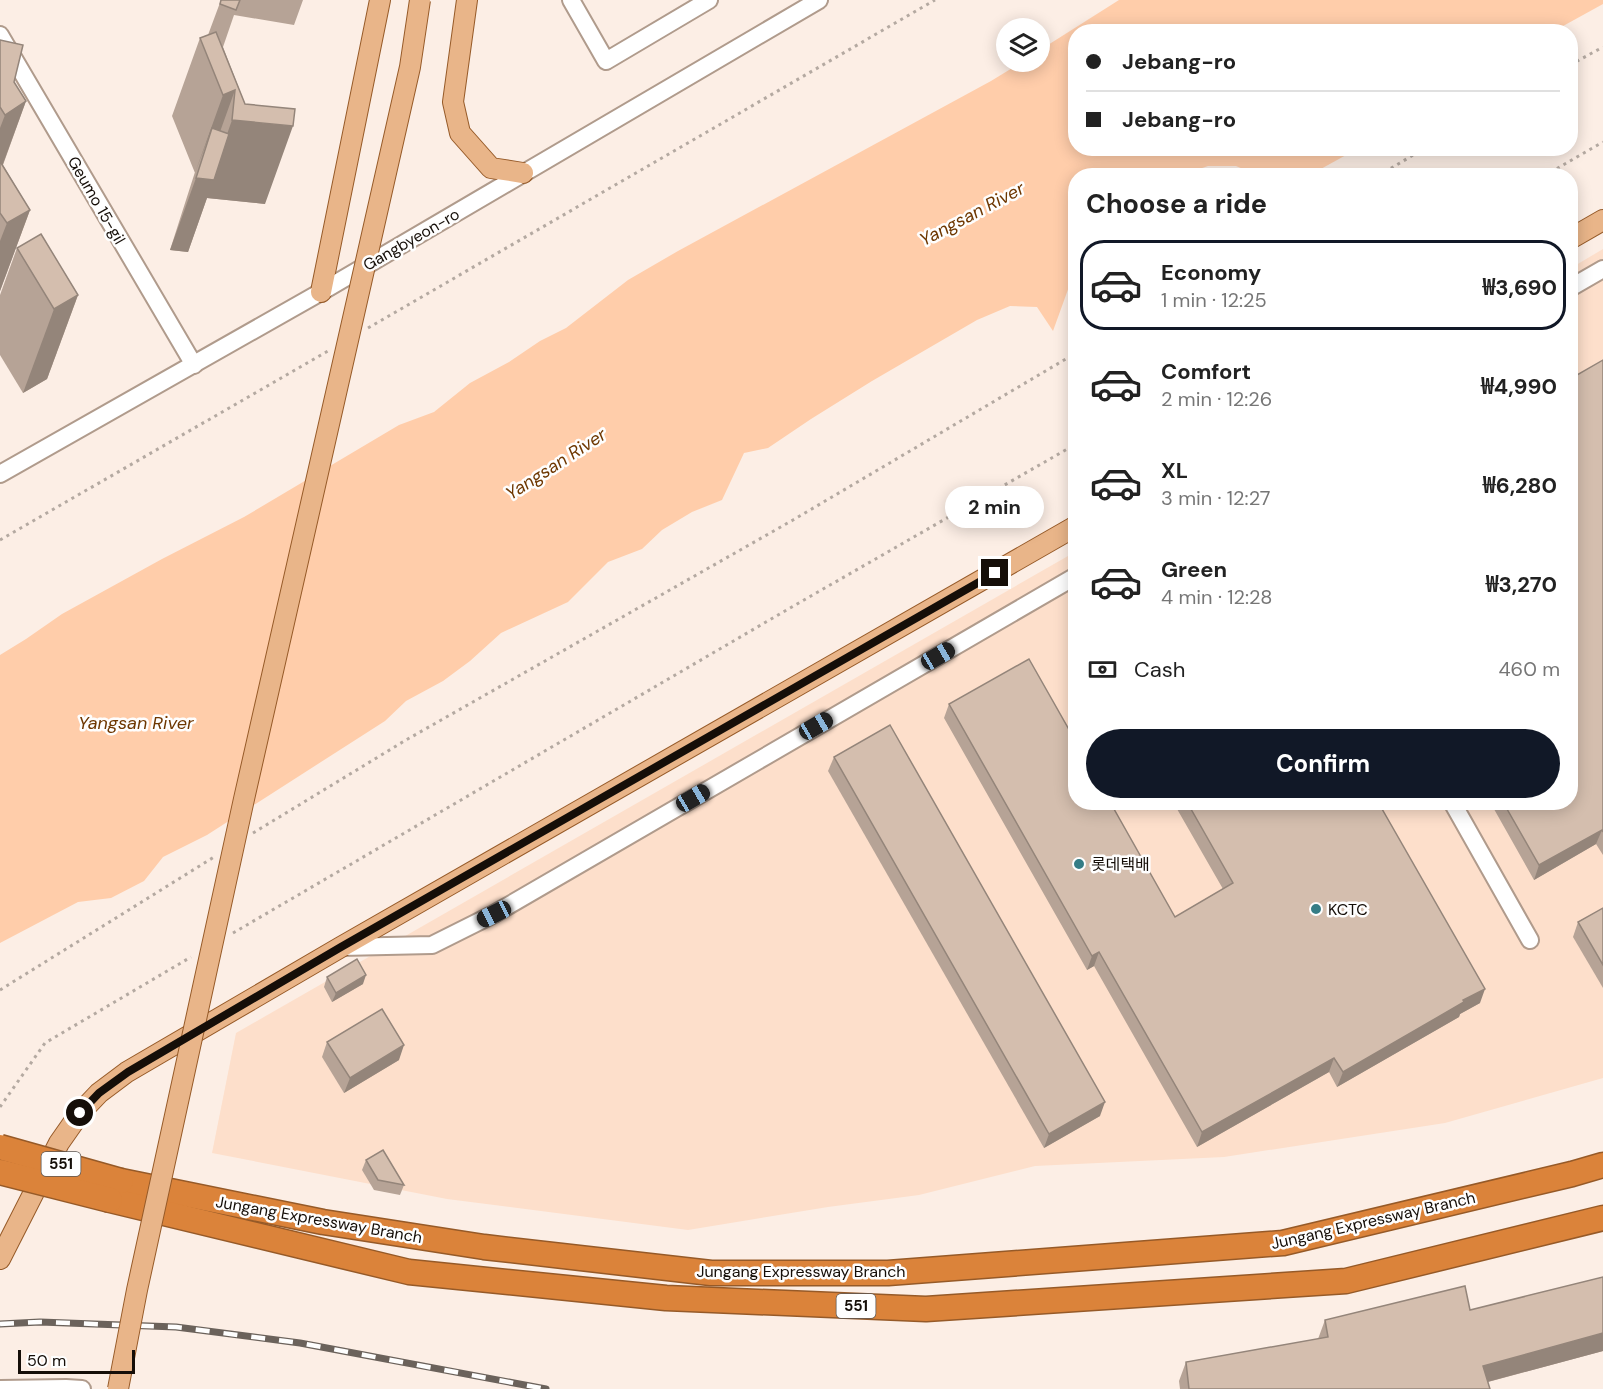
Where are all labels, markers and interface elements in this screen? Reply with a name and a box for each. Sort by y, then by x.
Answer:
map controls [996,18,1050,72]
button: layers [996,18,1050,72]
text: Jebang-ro [1122,47,1236,76]
text: Jebang-ro [1122,105,1236,134]
street label: Geumo 15-gil [63,153,130,248]
water label: Yangsan River [915,176,1030,252]
text: Choose a ride [1086,186,1267,221]
street label: Gangbyeon-ro [359,203,463,276]
icon: car [1089,258,1143,312]
text: Economy [1161,258,1261,287]
text: ₩3,690 [1482,273,1557,302]
text: 1 min · 12:25 [1161,287,1267,313]
icon: car [1089,357,1143,411]
text: Comfort [1161,357,1251,386]
text: ₩4,990 [1481,372,1557,401]
text: 2 min · 12:26 [1161,386,1272,412]
water label: Yangsan River [501,422,612,506]
icon: car [1089,456,1143,510]
text: XL [1161,456,1188,485]
text: ₩6,280 [1483,471,1557,500]
text: 3 min · 12:27 [1161,485,1271,511]
callout: 2 min [946,486,1044,528]
text: 2 min [968,494,1021,520]
icon: car [1089,555,1143,609]
text: Green [1161,555,1227,584]
route end [981,559,1008,586]
text: ₩3,270 [1486,570,1557,599]
text: 4 min · 12:28 [1161,584,1272,610]
car [918,639,958,673]
icon: cash [1086,653,1119,686]
text: Cash [1134,655,1185,684]
text: 460 m [1498,656,1560,682]
car [796,709,836,743]
water label: Yangsan River [78,711,195,735]
button: Confirm [1086,729,1560,798]
car [673,781,713,815]
place label: 롯데택배 [1091,854,1150,875]
marker: 롯데택배 [1072,857,1086,871]
car [474,898,514,930]
place label: KCTC [1328,899,1368,920]
marker: KCTC [1309,902,1323,916]
route start [66,1099,93,1126]
road number: 551 [42,1152,80,1176]
street label: Jungang Expressway Branch [1269,1187,1477,1254]
street label: Jungang Expressway Branch [214,1191,424,1248]
street label: Jungang Expressway Branch [696,1261,906,1282]
road number: 551 [836,1294,876,1318]
scale bar [18,1347,135,1374]
text: 50 m [27,1350,66,1371]

